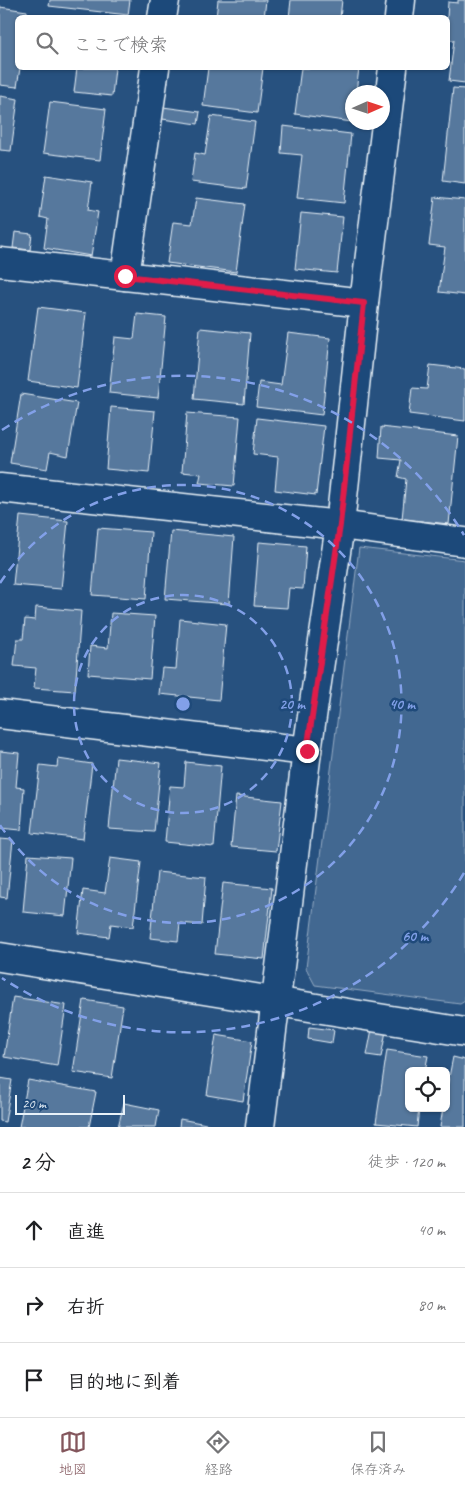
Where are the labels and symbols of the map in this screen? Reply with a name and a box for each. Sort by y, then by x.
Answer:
north arrow [345,85,390,130]
route start [114,265,137,288]
centre of rings [174,695,192,713]
text: 20 m [279,695,306,714]
text: 40 m [389,695,416,714]
route end [296,740,319,763]
text: 60 m [402,927,429,946]
scale bar [15,1092,125,1115]

